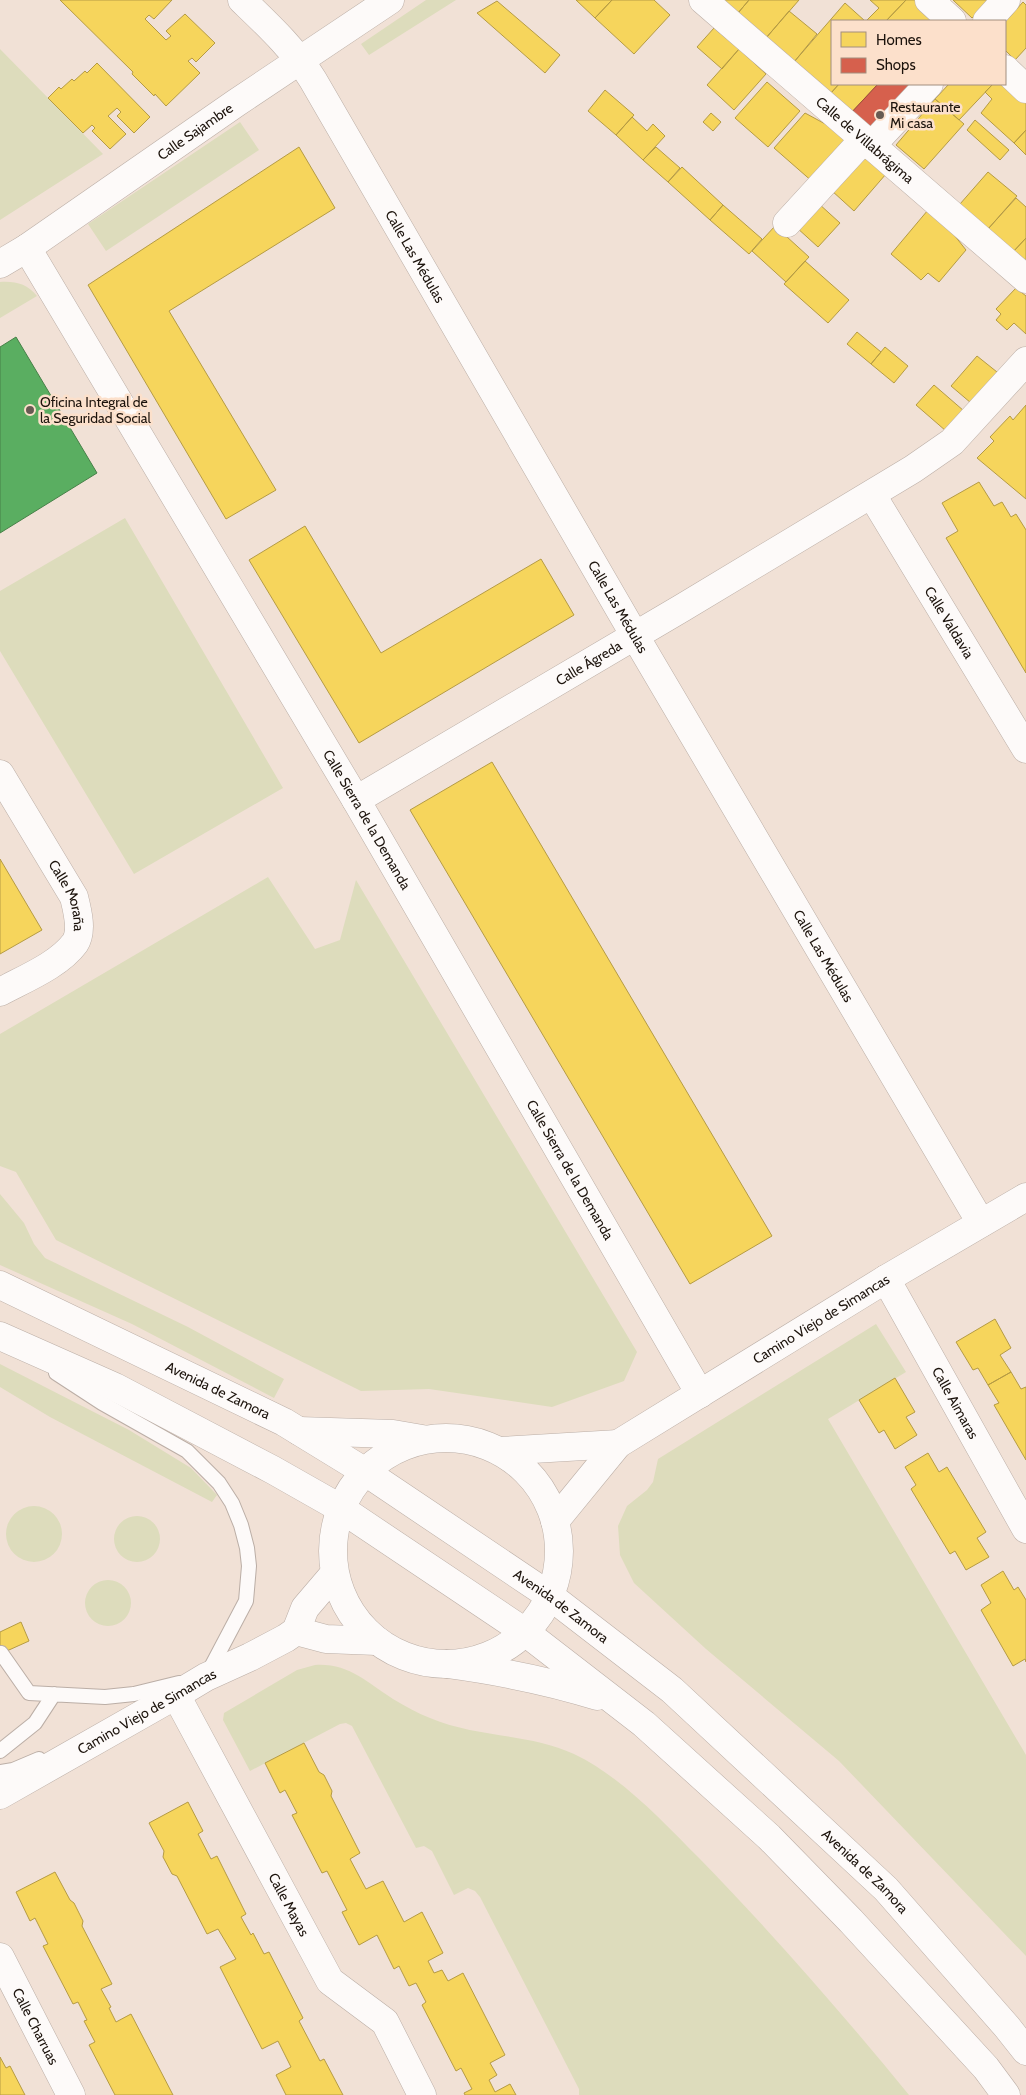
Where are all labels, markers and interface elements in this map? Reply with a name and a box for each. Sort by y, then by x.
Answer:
legend [831,20,1006,85]
text: Homes [876,31,922,49]
text: Shops [876,56,916,74]
street label: Calle de Villabrágima [812,93,918,187]
place label: Restaurante Mi casa [890,98,961,132]
street label: Calle Sajambre [154,99,237,164]
marker: Restaurante Mi casa [874,109,886,121]
street label: Calle Las Médulas [381,207,449,306]
place label: Oficina Integral de la Seguridad Social [40,393,152,427]
marker: Oficina Integral de la Seguridad Social [24,404,36,416]
street label: Calle Las Médulas [584,557,652,657]
street label: Calle Valdavia [921,583,978,662]
street label: Calle Ágreda [552,636,625,689]
street label: Calle Sierra de la Demanda [319,746,415,893]
street label: Calle Moraña [45,856,88,932]
street label: Calle Las Médulas [789,906,858,1005]
street label: Calle Sierra de la Demanda [523,1097,618,1243]
street label: Camino Viejo de Simancas [749,1270,893,1368]
street label: Avenida de Zamora [163,1357,273,1423]
street label: Calle Aimaras [928,1364,983,1442]
street label: Avenida de Zamora [510,1565,613,1647]
street label: Camino Viejo de Simancas [74,1664,219,1758]
street label: Avenida de Zamora [818,1825,912,1917]
street label: Calle Mayas [264,1870,313,1940]
street label: Calle Charruas [8,1985,63,2068]

